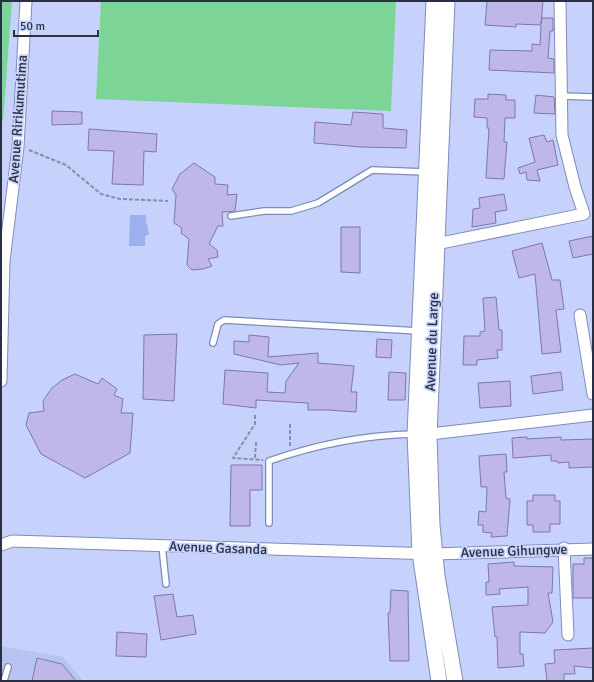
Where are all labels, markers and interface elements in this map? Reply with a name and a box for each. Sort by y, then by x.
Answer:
scale bar [14,12,98,38]
text: 50 m [20,19,45,34]
street label: Avenue Ririkumutima [5,54,31,184]
street label: Avenue du Large [422,292,442,392]
street label: Avenue Gasanda [169,538,267,558]
street label: Avenue Gihungwe [460,541,568,561]

